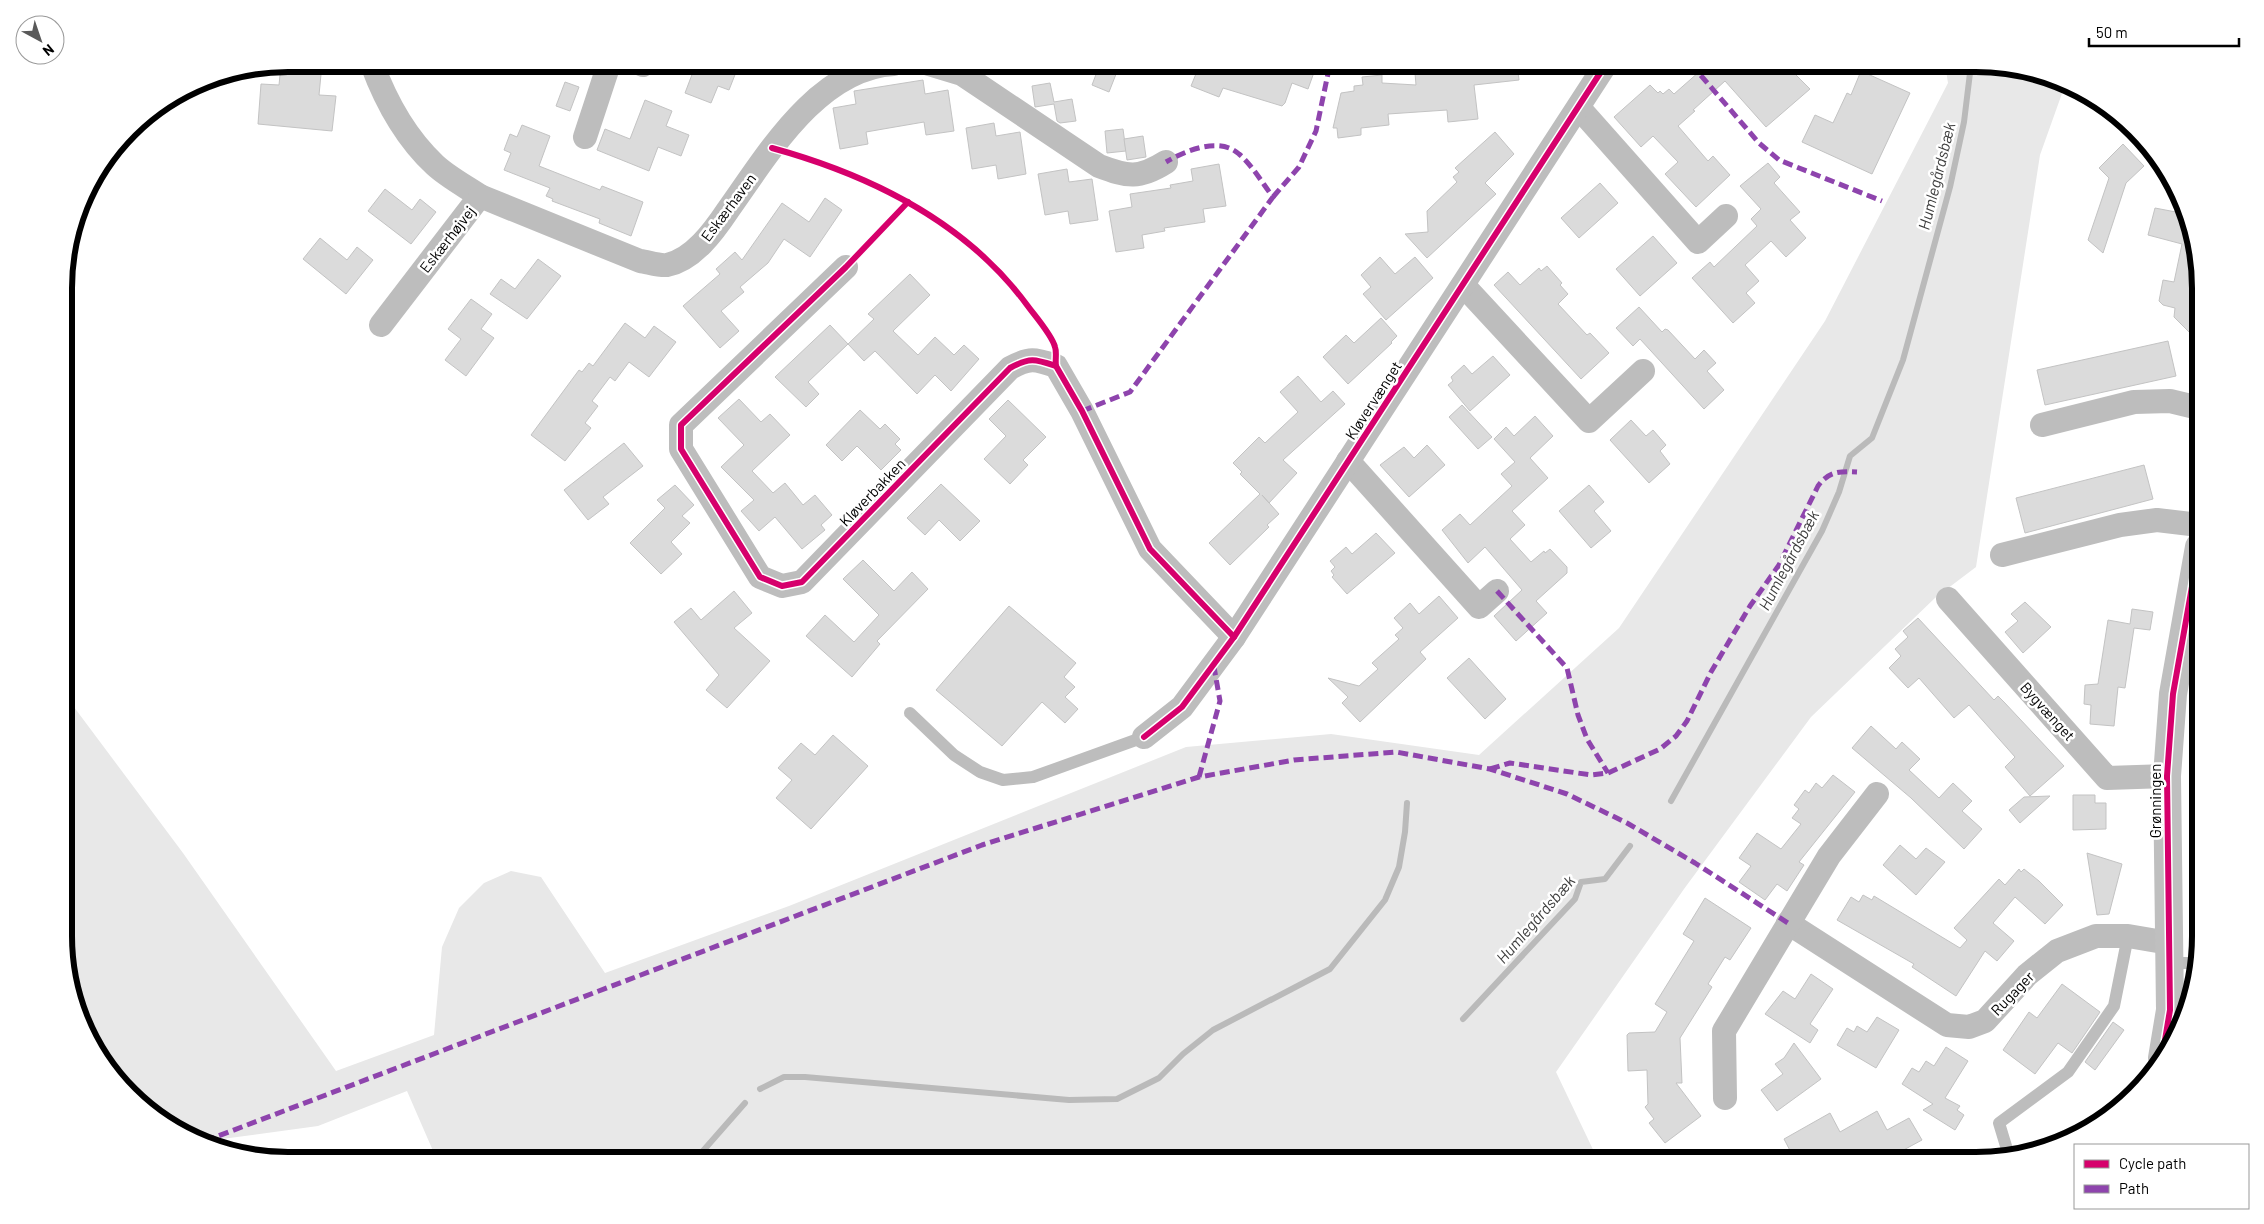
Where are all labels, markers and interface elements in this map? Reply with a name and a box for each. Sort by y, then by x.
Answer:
north arrow [15,15,65,65]
scale bar [2089,15,2239,47]
text: 50 m [2096,23,2128,41]
text: N [40,41,58,60]
water label: Humlegårdsbæk [1913,120,1959,232]
street label: Eskærhaven [697,170,759,244]
street label: Eskærhøjvej [415,202,479,276]
street label: Kløvervænget [1341,357,1405,443]
street label: Kløverbakken [835,454,909,530]
water label: Humlegårdsbæk [1754,507,1822,613]
street label: Bygvænget [2017,678,2079,744]
street label: Grønningen [2146,764,2164,838]
water label: Humlegårdsbæk [1492,871,1578,967]
street label: Rugager [1987,967,2038,1019]
legend [2074,1144,2249,1209]
text: Cycle path [2119,1154,2186,1172]
text: Path [2119,1179,2149,1197]

